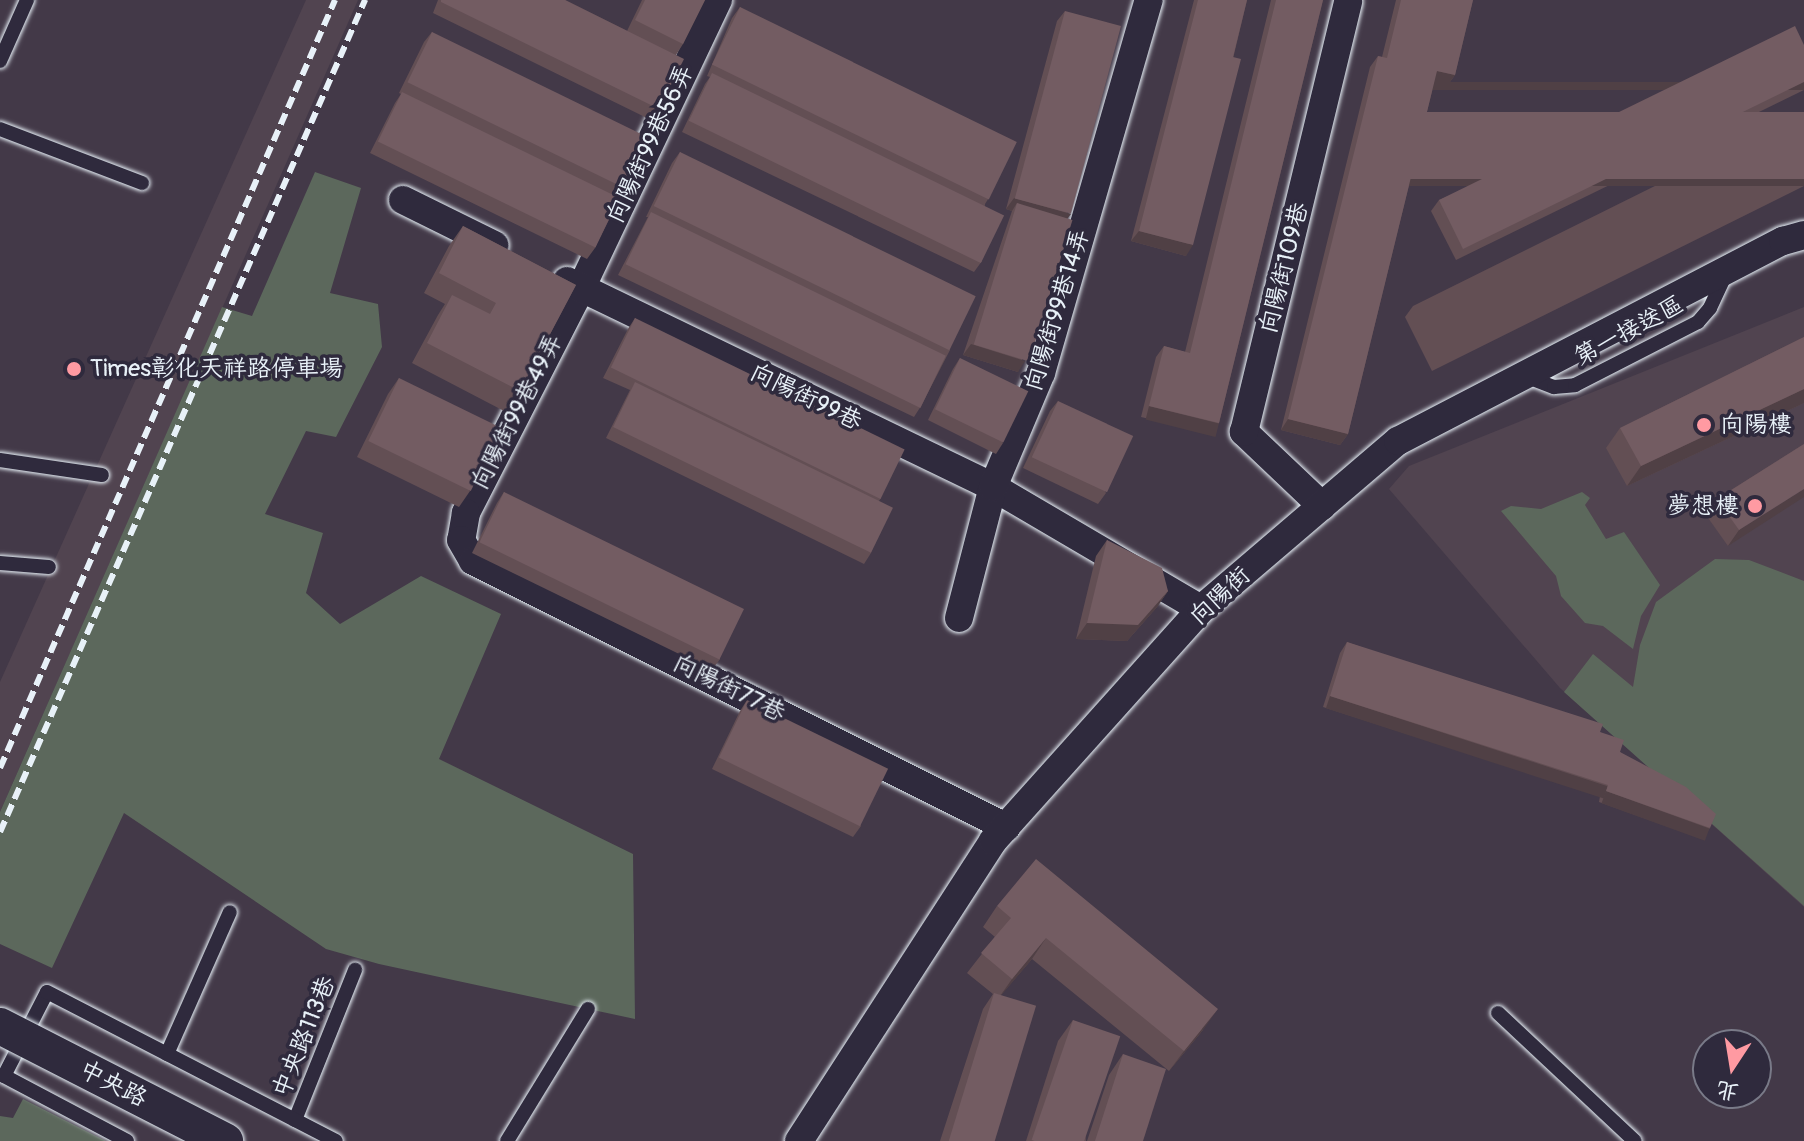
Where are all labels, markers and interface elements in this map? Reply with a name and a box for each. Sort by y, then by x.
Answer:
street label: 向陽街99巷56弄 [601,60,699,228]
street label: 向陽街109巷 [1254,199,1314,337]
street label: 向陽街99巷14弄 [1019,225,1095,395]
street label: 第一接送區 [1569,290,1689,372]
street label: 向陽街99巷49弄 [465,329,569,495]
place label: Times彰化天祥路停車場 [90,355,343,383]
street label: 向陽街99巷 [745,358,867,436]
marker: Times彰化天祥路停車場 [65,360,83,378]
place label: 向陽樓 [1720,411,1792,439]
marker: 向陽樓 [1695,416,1713,434]
place label: 夢想樓 [1667,492,1739,520]
marker: 夢想樓 [1746,497,1764,515]
street label: 向陽街 [1184,561,1256,631]
street label: 向陽街77巷 [668,648,790,728]
street label: 中央路113巷 [267,972,341,1102]
north arrow [1692,1029,1772,1109]
street label: 中央路 [74,1055,152,1113]
text: 北 [1714,1075,1741,1107]

